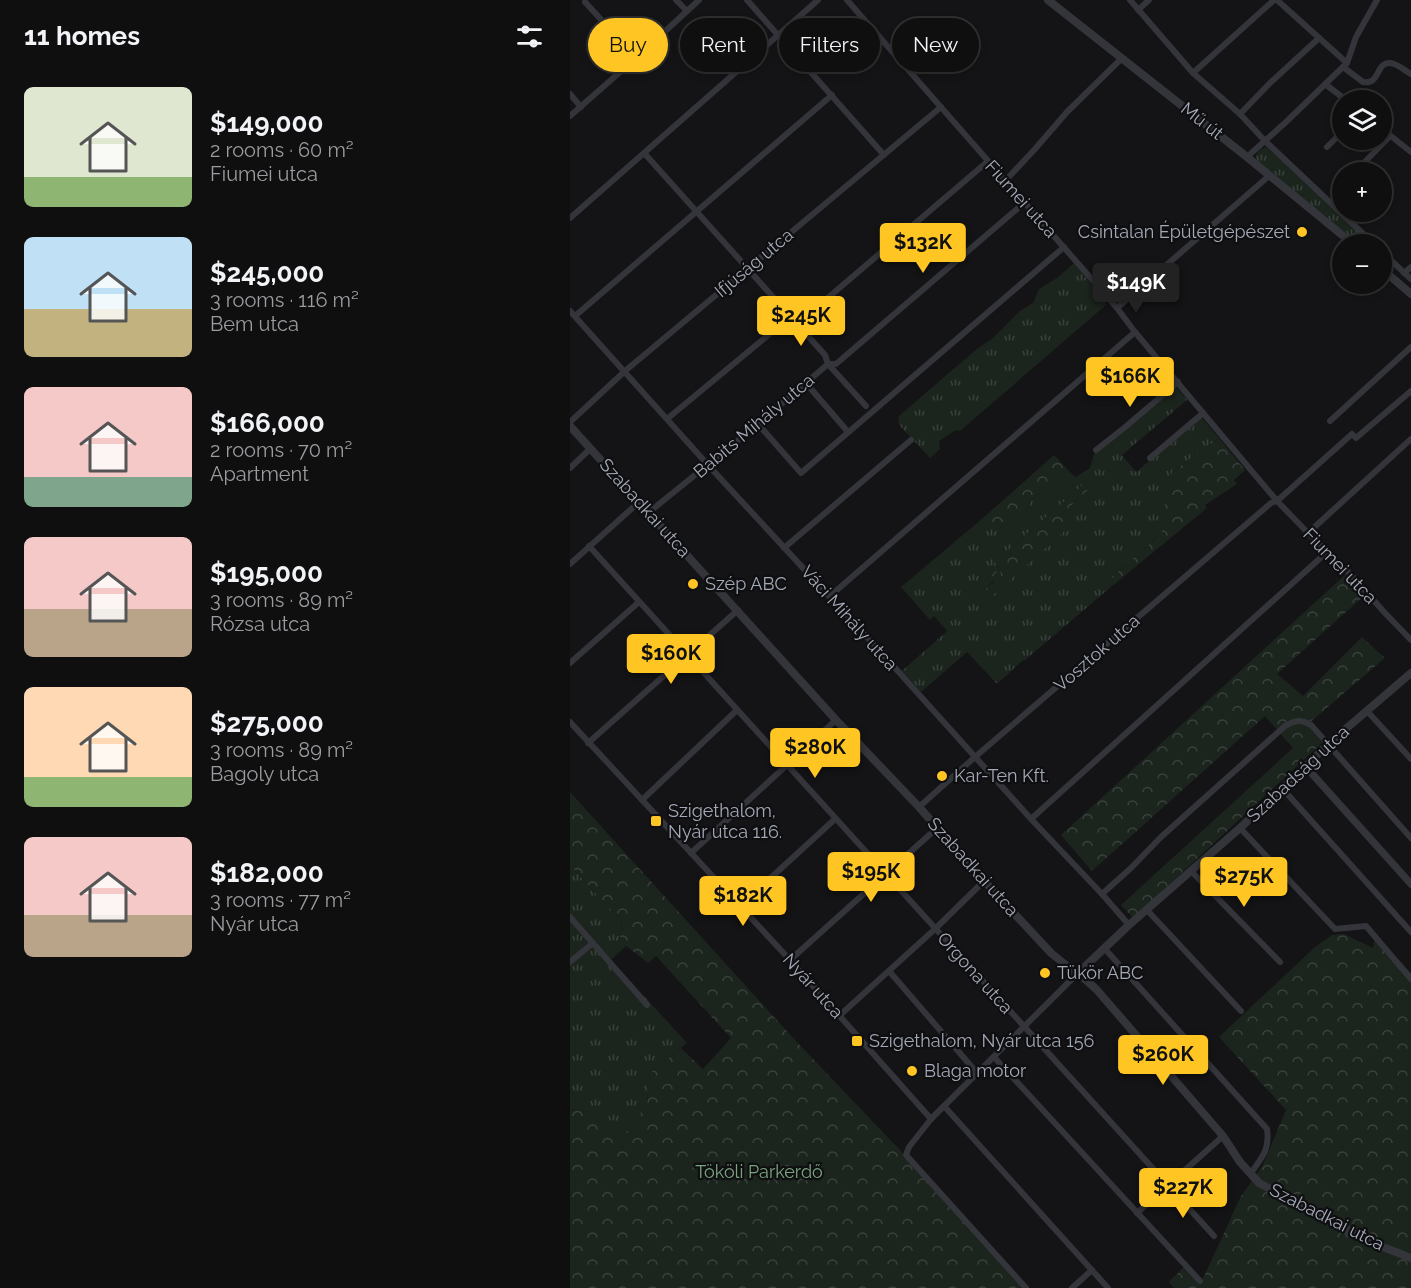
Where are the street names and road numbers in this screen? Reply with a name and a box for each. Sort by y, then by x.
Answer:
street label: Mű út [1177,98,1228,144]
street label: Fiumei utca [981,156,1062,242]
street label: Ifjúság utca [710,224,797,301]
street label: Babits Mihály utca [689,369,818,482]
street label: Szabadkai utca [595,454,695,561]
street label: Fiumei utca [1299,523,1382,608]
street label: Váci Mihály utca [797,561,902,675]
street label: Vosztok utca [1050,610,1144,695]
street label: Szabadság utca [1242,721,1353,826]
street label: Szabadkai utca [923,813,1023,920]
street label: Orgona utca [933,928,1017,1018]
street label: Nyár utca [779,949,848,1022]
street label: Szabadkai utca [1266,1179,1388,1254]

